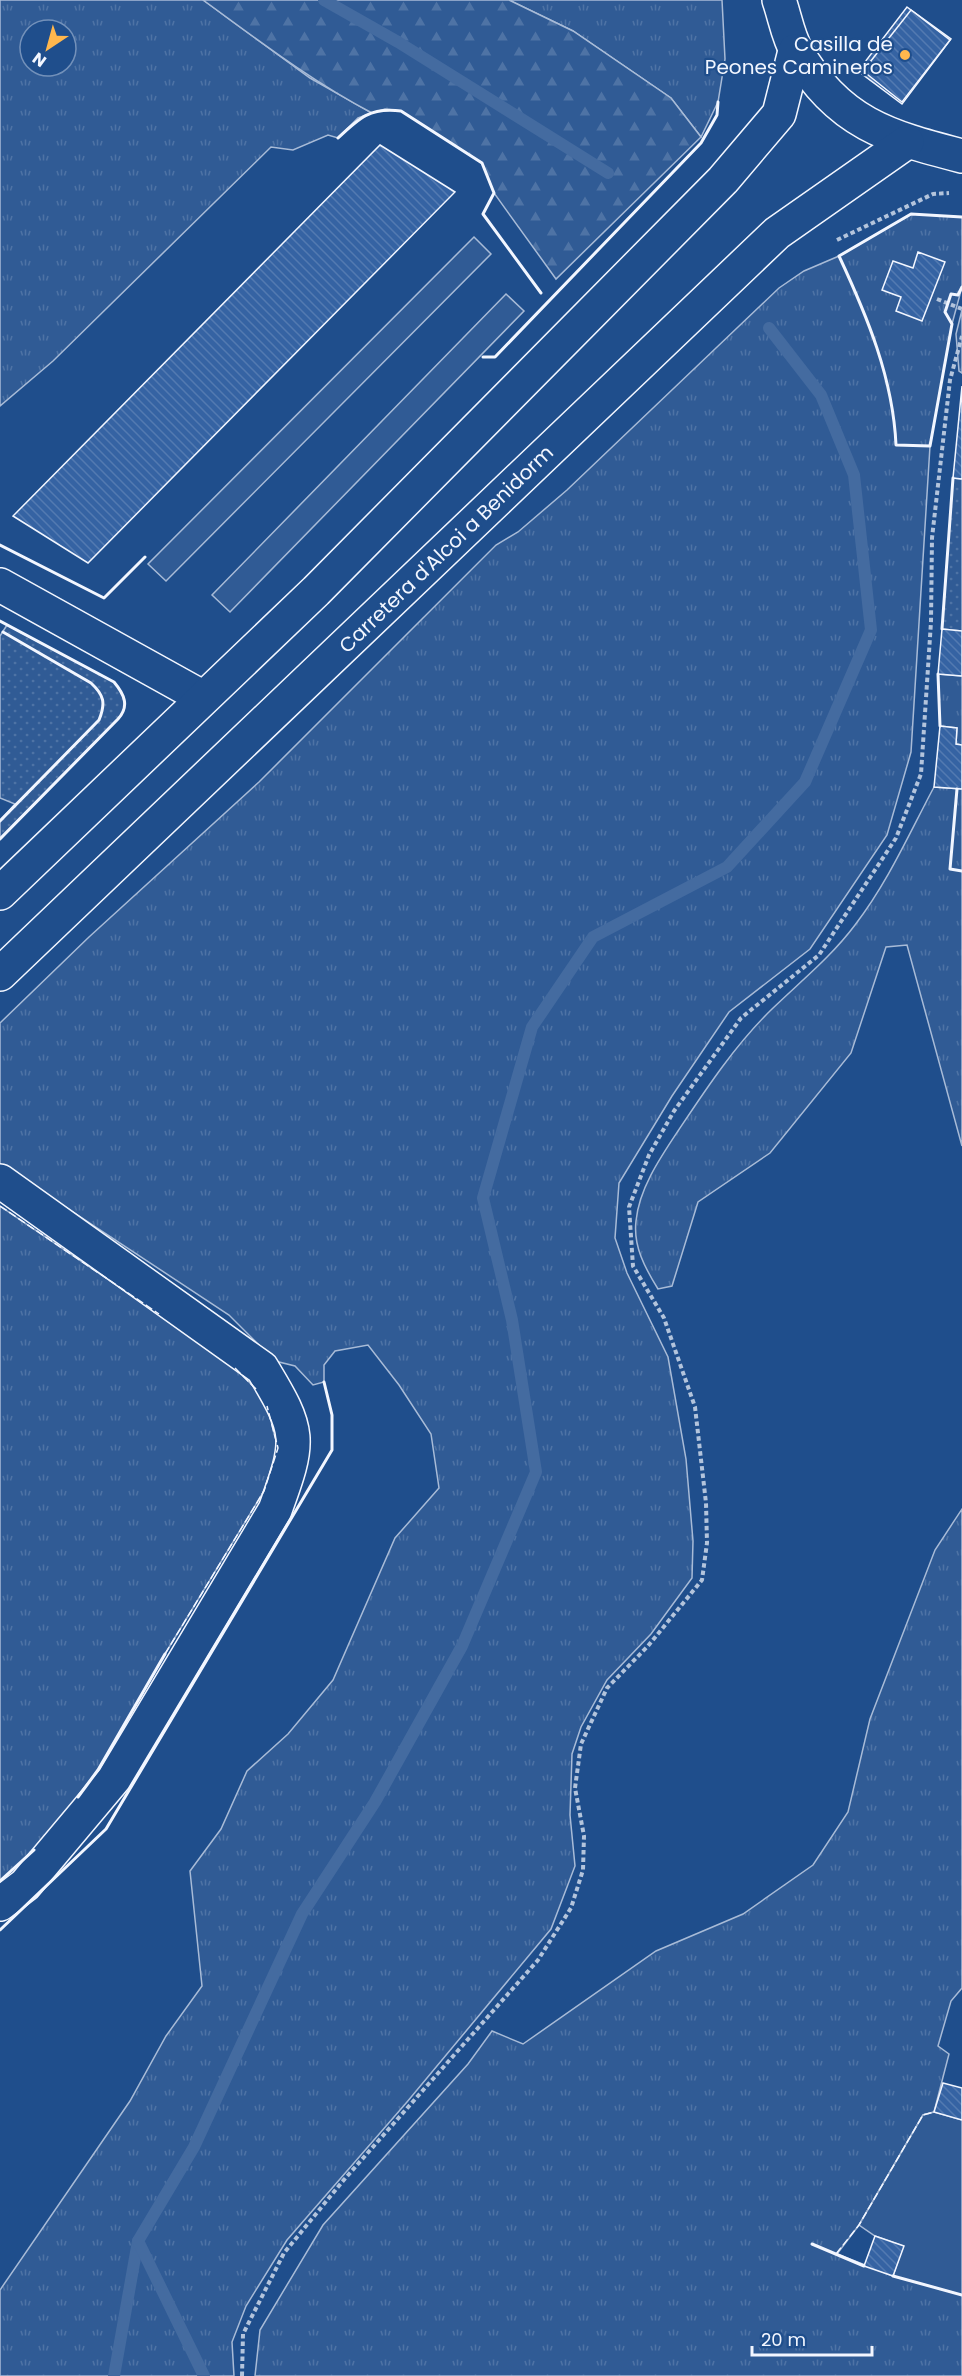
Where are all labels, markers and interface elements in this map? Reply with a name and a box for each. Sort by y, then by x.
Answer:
north arrow [18,18,78,78]
place label: Casilla de Peones Camineros [705,30,893,81]
text: N [28,47,51,73]
marker: Casilla de Peones Camineros [898,48,912,62]
street label: Carretera d'Alcoi a Benidorm [333,439,559,659]
scale bar [752,2319,872,2357]
text: 20 m [761,2327,806,2352]

